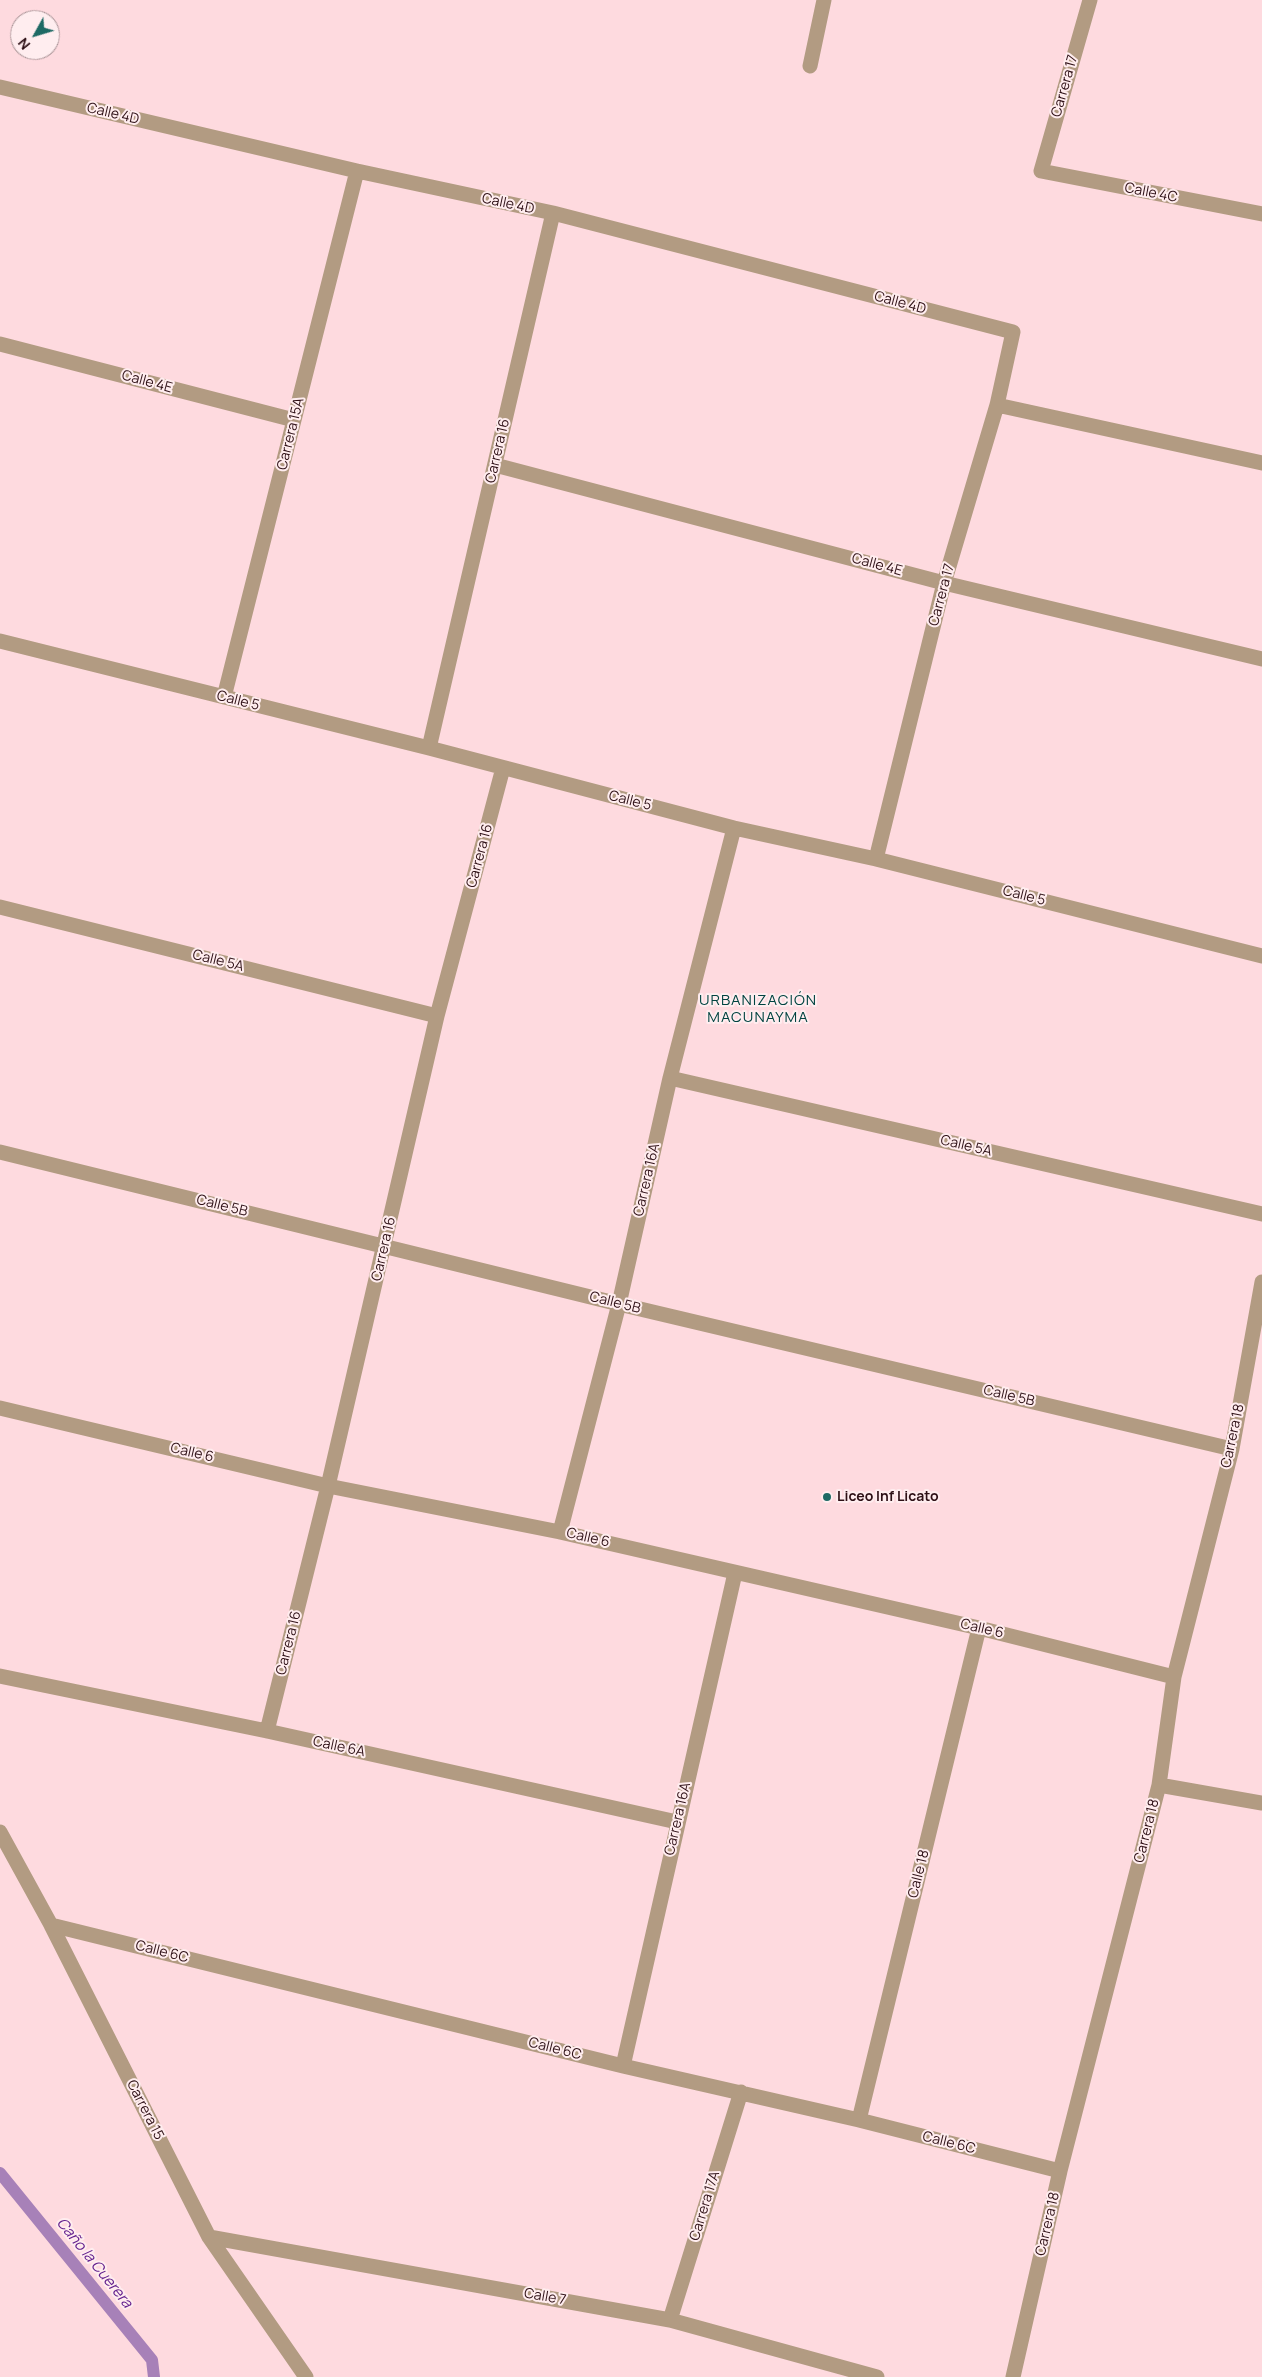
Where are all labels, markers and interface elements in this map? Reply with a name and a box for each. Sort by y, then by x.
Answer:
north arrow [10,10,60,60]
text: N [13,34,34,54]
street label: Carrera 17 [1048,53,1082,119]
street label: Calle 4D [85,100,141,128]
street label: Calle 4C [1123,180,1179,206]
street label: Calle 4D [480,190,536,218]
street label: Calle 4D [872,288,928,318]
street label: Calle 4E [120,367,174,397]
street label: Carrera 15A [274,396,308,472]
street label: Carrera 16 [482,417,514,485]
street label: Calle 4E [850,550,904,580]
street label: Carrera 17 [926,562,958,628]
street label: Calle 5 [215,688,261,714]
street label: Calle 5 [607,788,653,814]
street label: Carrera 16 [463,822,497,890]
street label: Calle 5 [1001,883,1047,909]
street label: Calle 5A [191,947,245,975]
district label: URBANIZACIÓN MACUNAYMA [697,992,819,1027]
street label: Calle 5A [939,1132,993,1160]
street label: Carrera 16A [630,1142,664,1218]
street label: Calle 5B [195,1192,249,1220]
street label: Carrera 16 [368,1215,400,1283]
street label: Calle 5B [588,1289,642,1317]
street label: Calle 5B [982,1382,1036,1410]
street label: Carrera 18 [1218,1403,1248,1469]
street label: Calle 6 [169,1440,215,1466]
place label: Liceo Inf Licato [837,1489,939,1505]
marker: Liceo Inf Licato [821,1491,833,1503]
street label: Calle 6 [565,1525,611,1551]
street label: Carrera 16 [273,1609,305,1677]
street label: Calle 6 [959,1616,1005,1642]
street label: Calle 6A [311,1733,367,1761]
street label: Carrera 16A [661,1781,695,1857]
street label: Carrera 18 [1131,1798,1163,1864]
street label: Calle 18 [905,1848,933,1900]
street label: Calle 6C [134,1937,190,1967]
street label: Calle 6C [527,2034,583,2064]
street label: Carrera 15 [123,2077,167,2143]
street label: Calle 6C [921,2128,977,2158]
street label: Carrera 17A [686,2169,724,2243]
street label: Carrera 18 [1033,2191,1063,2257]
water label: Caño la Cuerera [52,2214,136,2312]
street label: Calle 7 [523,2285,567,2309]

